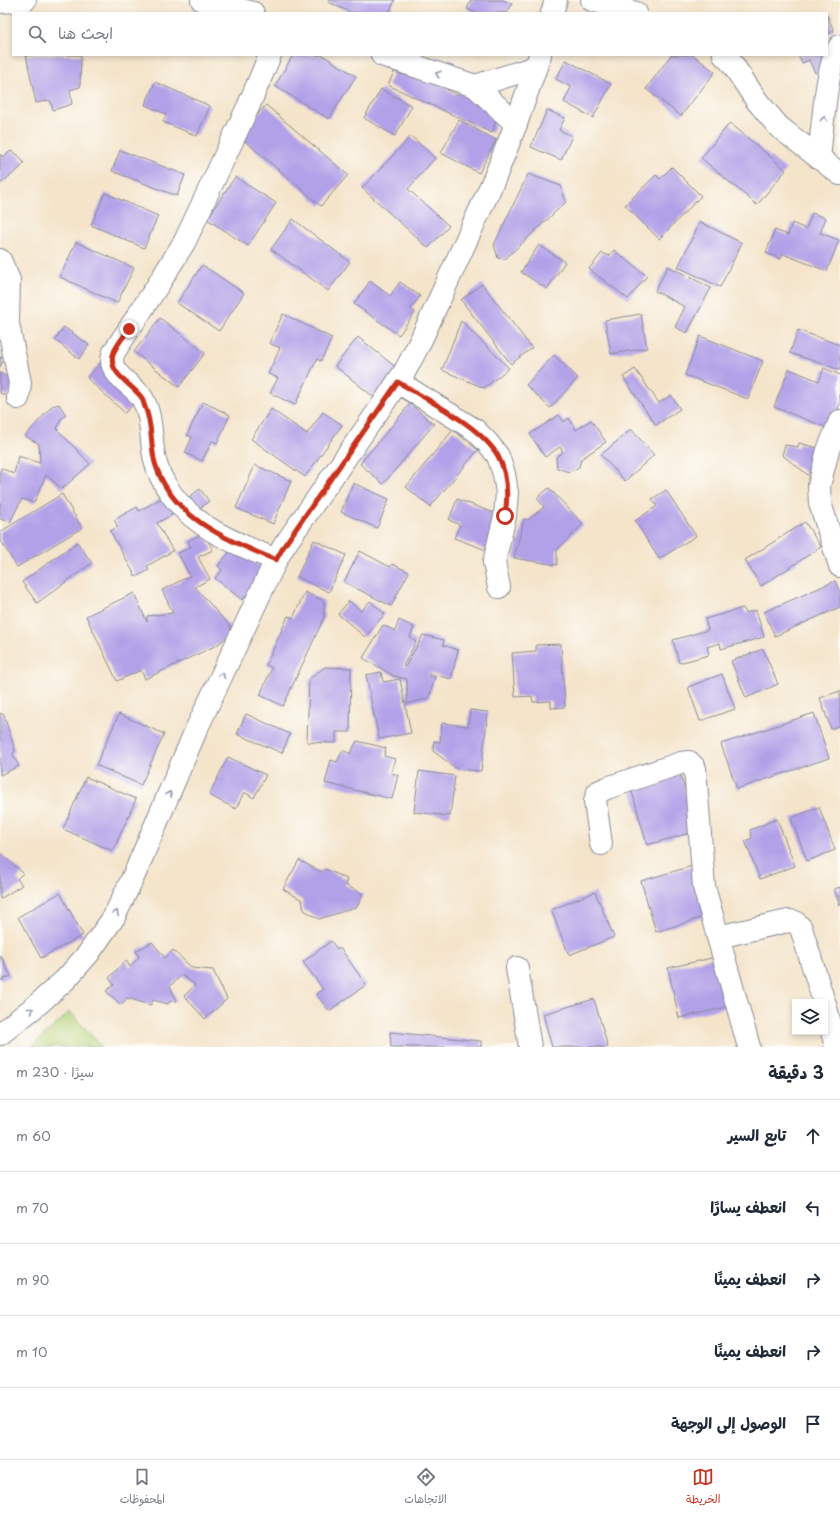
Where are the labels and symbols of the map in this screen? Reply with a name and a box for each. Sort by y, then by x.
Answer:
one-way arrow [434,70,441,79]
one-way arrow [819,116,828,122]
route end [120,320,138,338]
route start [496,507,514,525]
one-way arrow [217,672,225,680]
one-way arrow [164,791,172,798]
one-way arrow [111,909,119,917]
one-way arrow [26,1008,33,1015]

